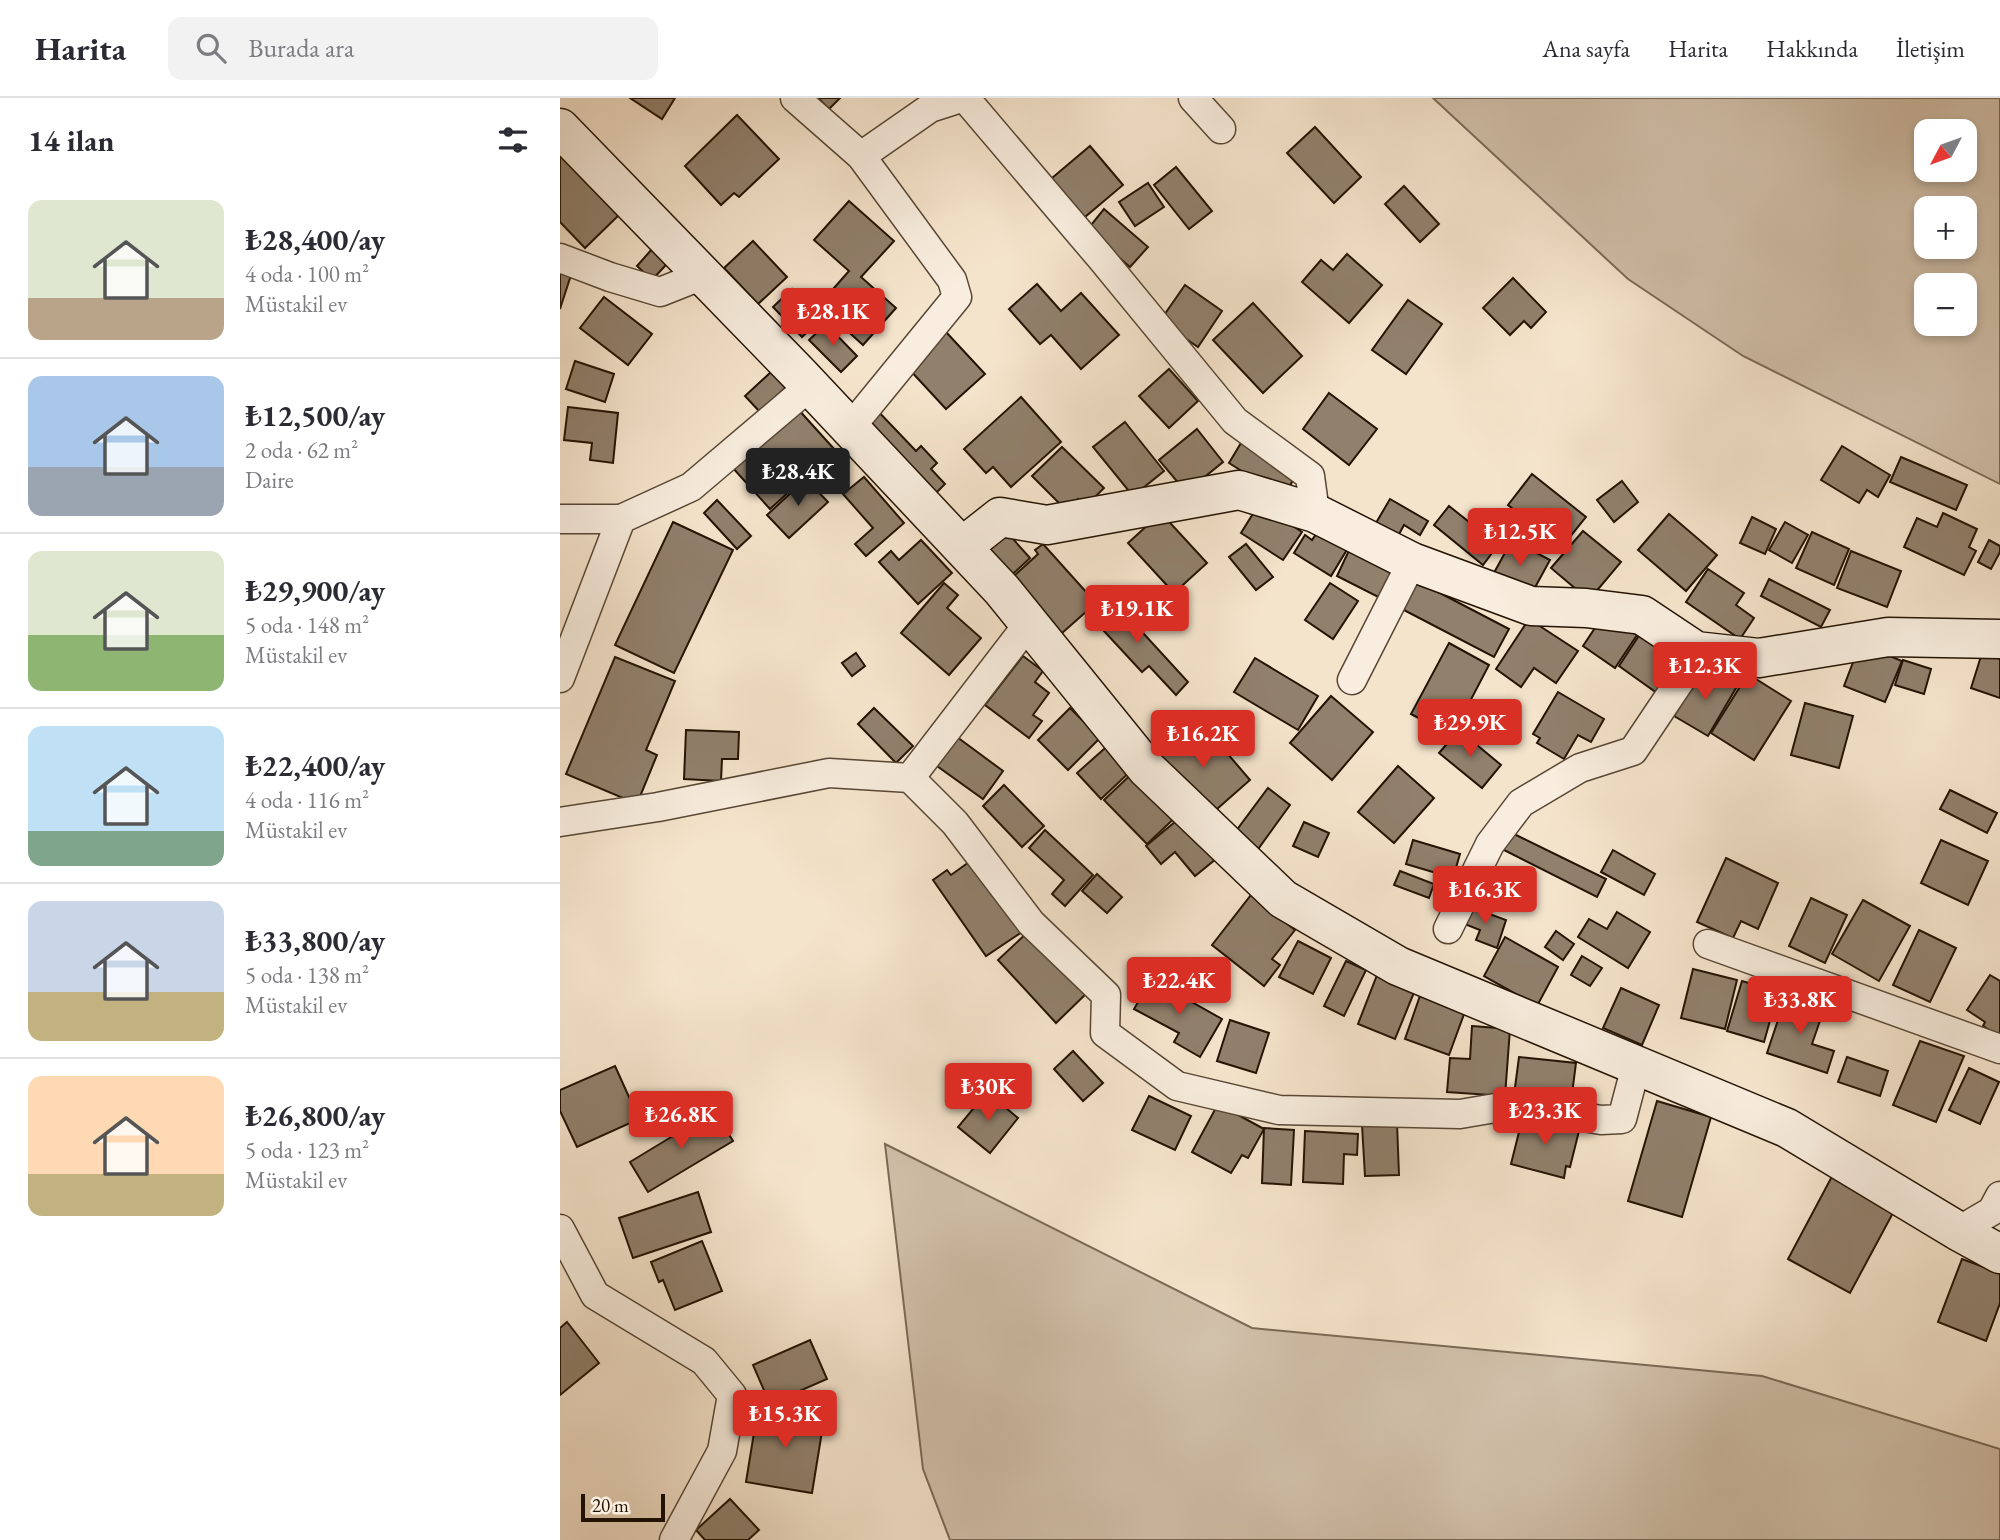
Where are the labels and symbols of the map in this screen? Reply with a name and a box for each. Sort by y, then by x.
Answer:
north arrow [1914,119,1978,182]
pin: ₺28.1K [776,288,890,348]
pin: ₺28.4K [741,448,855,508]
pin: ₺12.5K [1463,508,1577,568]
pin: ₺19.1K [1080,586,1194,645]
pin: ₺12.3K [1648,642,1762,702]
pin: ₺29.9K [1413,700,1527,759]
pin: ₺16.2K [1146,710,1260,770]
pin: ₺16.3K [1428,866,1542,926]
pin: ₺22.4K [1122,958,1236,1017]
pin: ₺33.8K [1743,976,1857,1036]
pin: ₺30K [947,1063,1029,1123]
pin: ₺23.3K [1488,1088,1602,1147]
pin: ₺26.8K [624,1091,738,1151]
pin: ₺15.3K [728,1390,842,1450]
scale bar [581,1491,665,1523]

